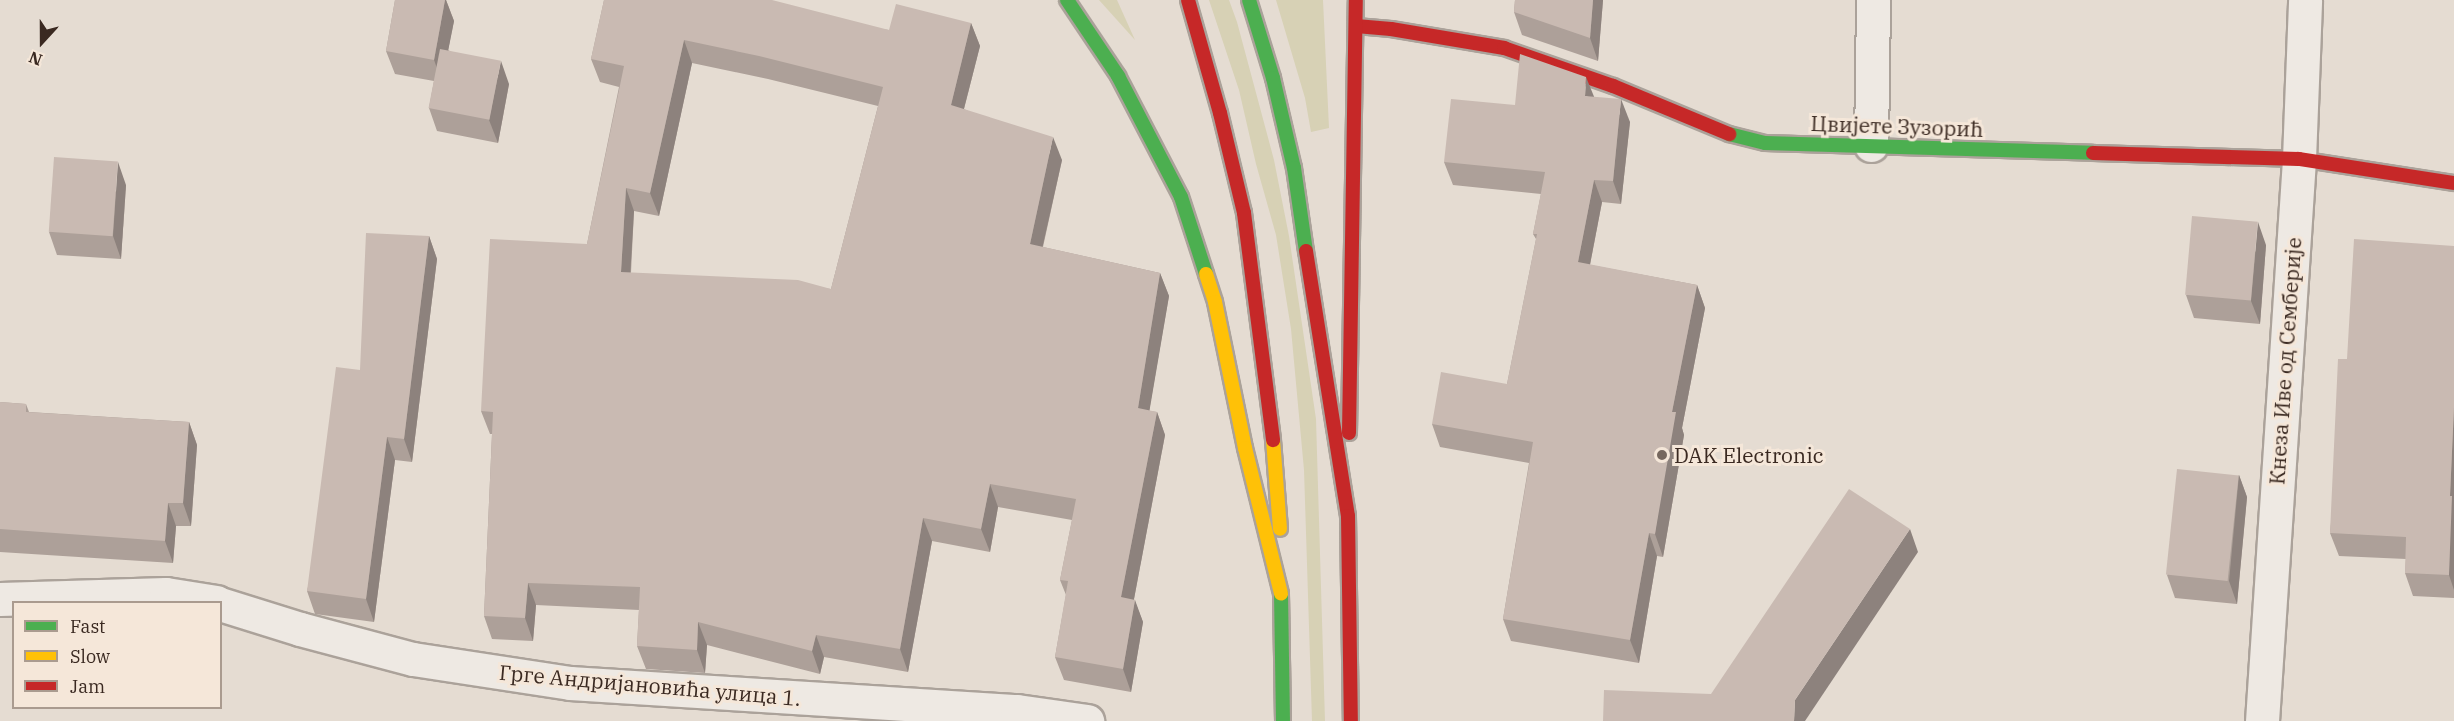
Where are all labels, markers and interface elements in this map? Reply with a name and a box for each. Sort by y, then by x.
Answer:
north arrow [12,12,72,72]
text: N [26,47,45,70]
street label: Цвијете Зузорић [1810,110,1984,142]
street label: Кнеза Иве од Семберије [2264,236,2306,486]
place label: DAK Electronic [1674,442,1824,468]
marker: DAK Electronic [1655,448,1669,462]
legend [12,601,222,709]
text: Fast [70,615,105,638]
text: Slow [70,645,110,668]
street label: Грге Андријановића улица 1. [498,659,802,711]
text: Jam [70,675,105,698]

